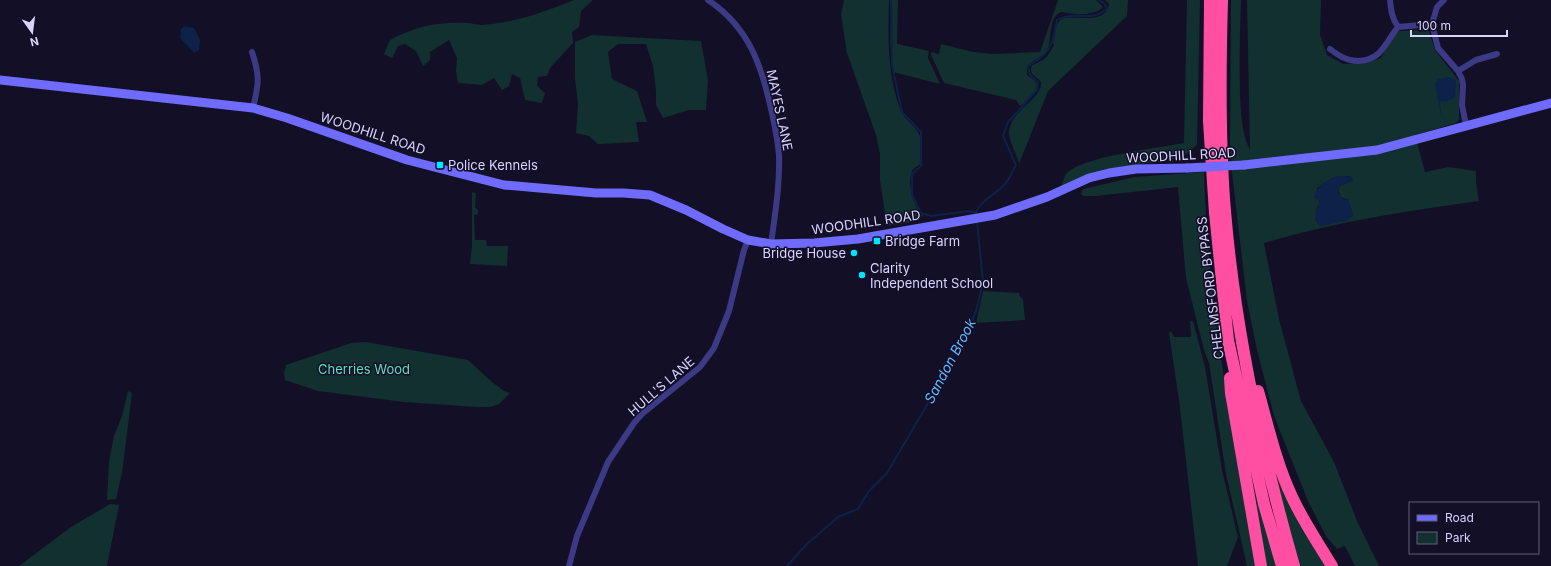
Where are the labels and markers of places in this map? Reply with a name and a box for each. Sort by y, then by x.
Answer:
place label: Police Kennels [448,157,538,173]
marker: Police Kennels [435,160,445,170]
place label: Bridge Farm [885,233,960,249]
marker: Bridge Farm [872,236,882,246]
place label: Bridge House [762,245,846,261]
marker: Bridge House [849,248,859,258]
place label: Clarity Independent School [870,260,993,291]
marker: Clarity Independent School [857,270,867,280]

